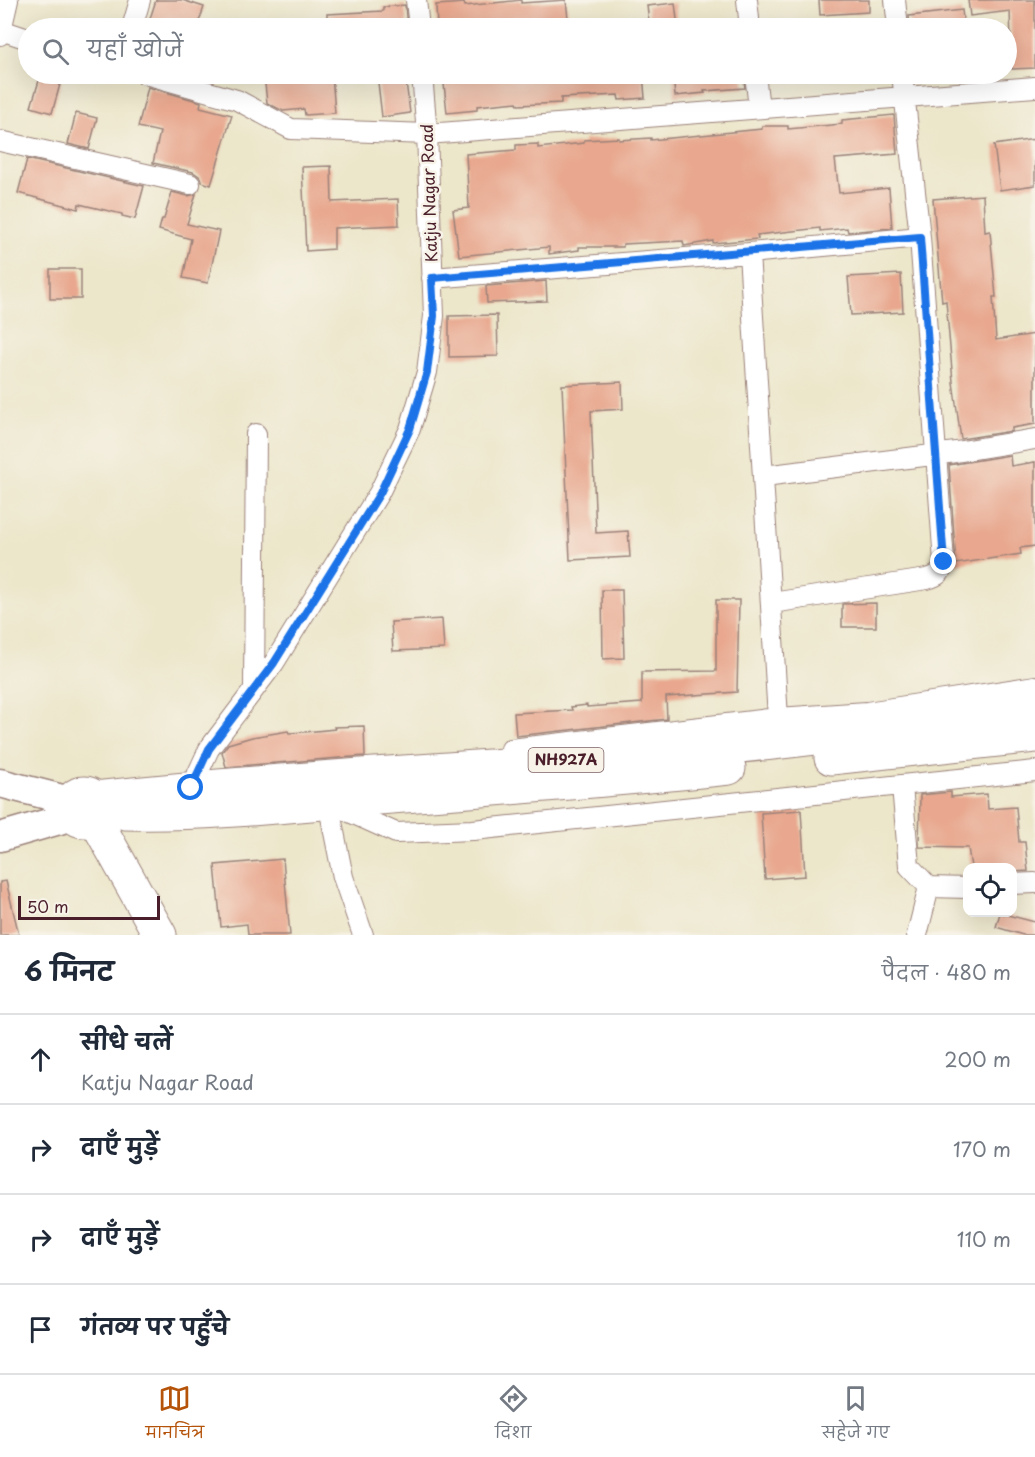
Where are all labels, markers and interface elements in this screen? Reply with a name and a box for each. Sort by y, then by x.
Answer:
search box [18,18,1017,84]
text: यहाँ खोजें [87,31,183,64]
icon: search [39,35,72,68]
street label: Katju Nagar Road [414,123,442,263]
route end [930,548,956,574]
road number: NH927A [528,748,604,772]
route start [177,774,203,800]
map controls [963,863,1017,917]
button: locate [963,863,1017,917]
scale bar [18,893,160,920]
text: 50 m [27,894,68,918]
text: 6 मिनट [24,951,114,990]
text: पैदल · 480 m [882,957,1011,987]
text: सीधे चलें [81,1024,173,1057]
icon: ahead [24,1043,57,1076]
text: 200 m [944,1044,1011,1074]
text: Katju Nagar Road [81,1067,254,1097]
text: दाएँ मुड़ें [81,1129,159,1162]
icon: right [24,1133,57,1166]
text: 170 m [953,1134,1011,1164]
text: दाएँ मुड़ें [81,1219,159,1252]
icon: right [24,1223,57,1256]
text: 110 m [957,1224,1011,1254]
text: गंतव्य पर पहुँचे [81,1309,229,1342]
icon: arrive [24,1313,57,1346]
tab: मानचित्र [145,1382,204,1450]
tab: दिशा [495,1382,531,1450]
tab: सहेजे गए [822,1382,890,1450]

